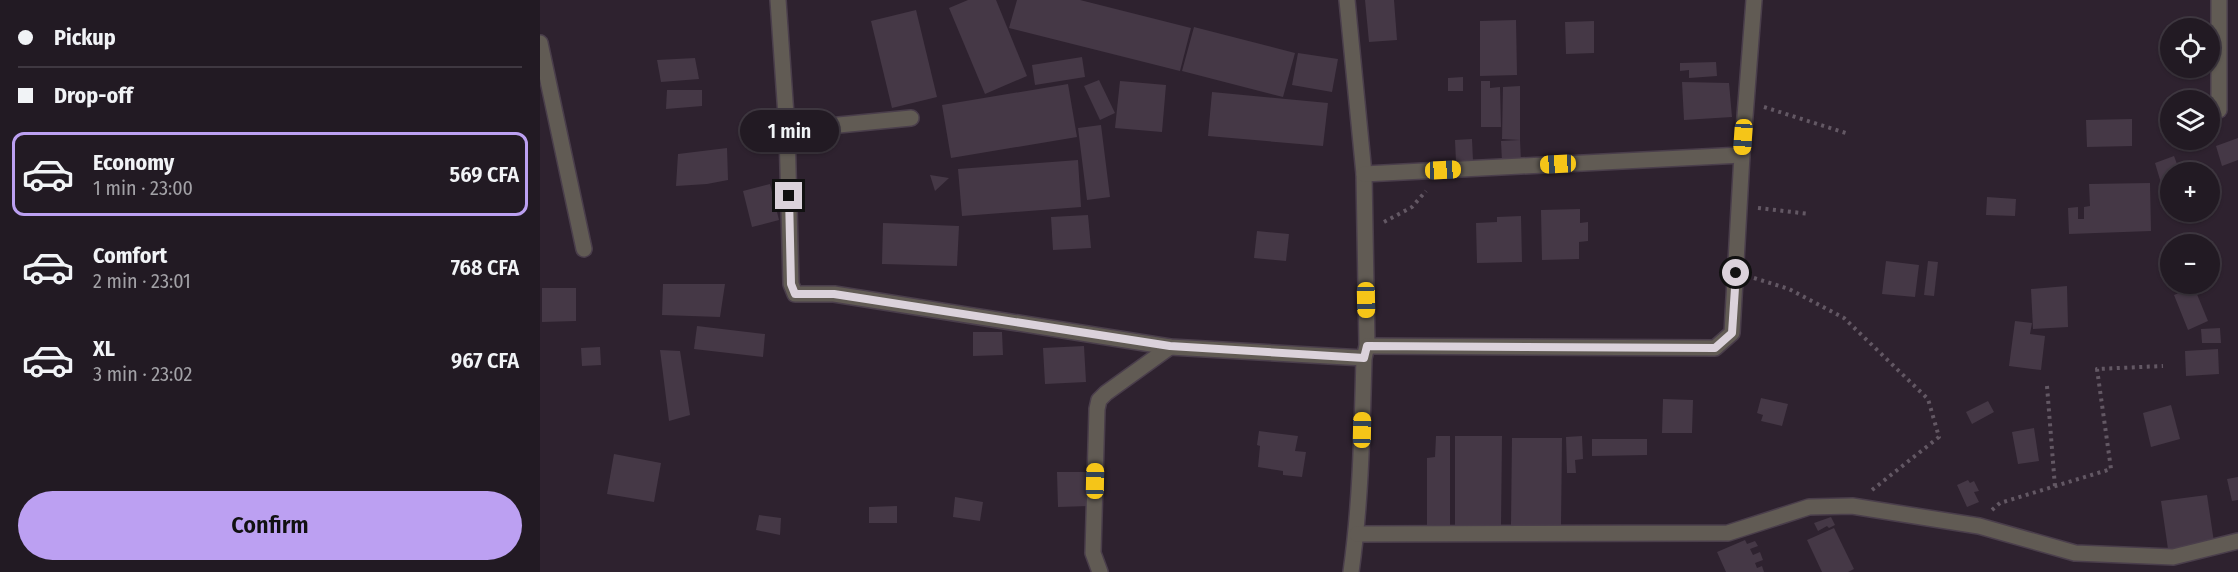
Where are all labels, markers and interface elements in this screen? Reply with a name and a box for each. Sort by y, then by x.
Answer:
map controls [2160,18,2220,294]
button: locate [2160,18,2220,78]
text: Pickup [54,24,116,51]
text: Drop-off [54,82,133,109]
button: layers [2160,90,2220,150]
callout: 1 min [740,109,838,151]
car [1733,118,1753,156]
text: 1 min [768,119,811,143]
icon: car [21,147,75,201]
text: Economy [93,149,174,176]
car [1540,154,1576,174]
car [1425,160,1461,180]
text: 569 CFA [450,161,519,188]
button: + [2160,162,2220,222]
text: 1 min · 23:00 [93,176,193,200]
route end [775,182,802,209]
button: − [2160,234,2220,294]
icon: car [21,240,75,294]
text: Comfort [93,242,167,269]
text: 768 CFA [451,254,519,281]
route start [1722,259,1749,286]
text: 2 min · 23:01 [93,269,191,293]
car [1357,282,1375,318]
icon: car [21,333,75,387]
text: XL [93,335,115,362]
text: 967 CFA [451,347,519,374]
text: 3 min · 23:02 [93,362,192,386]
car [1353,412,1371,448]
car [1086,463,1104,499]
button: Confirm [18,491,522,560]

